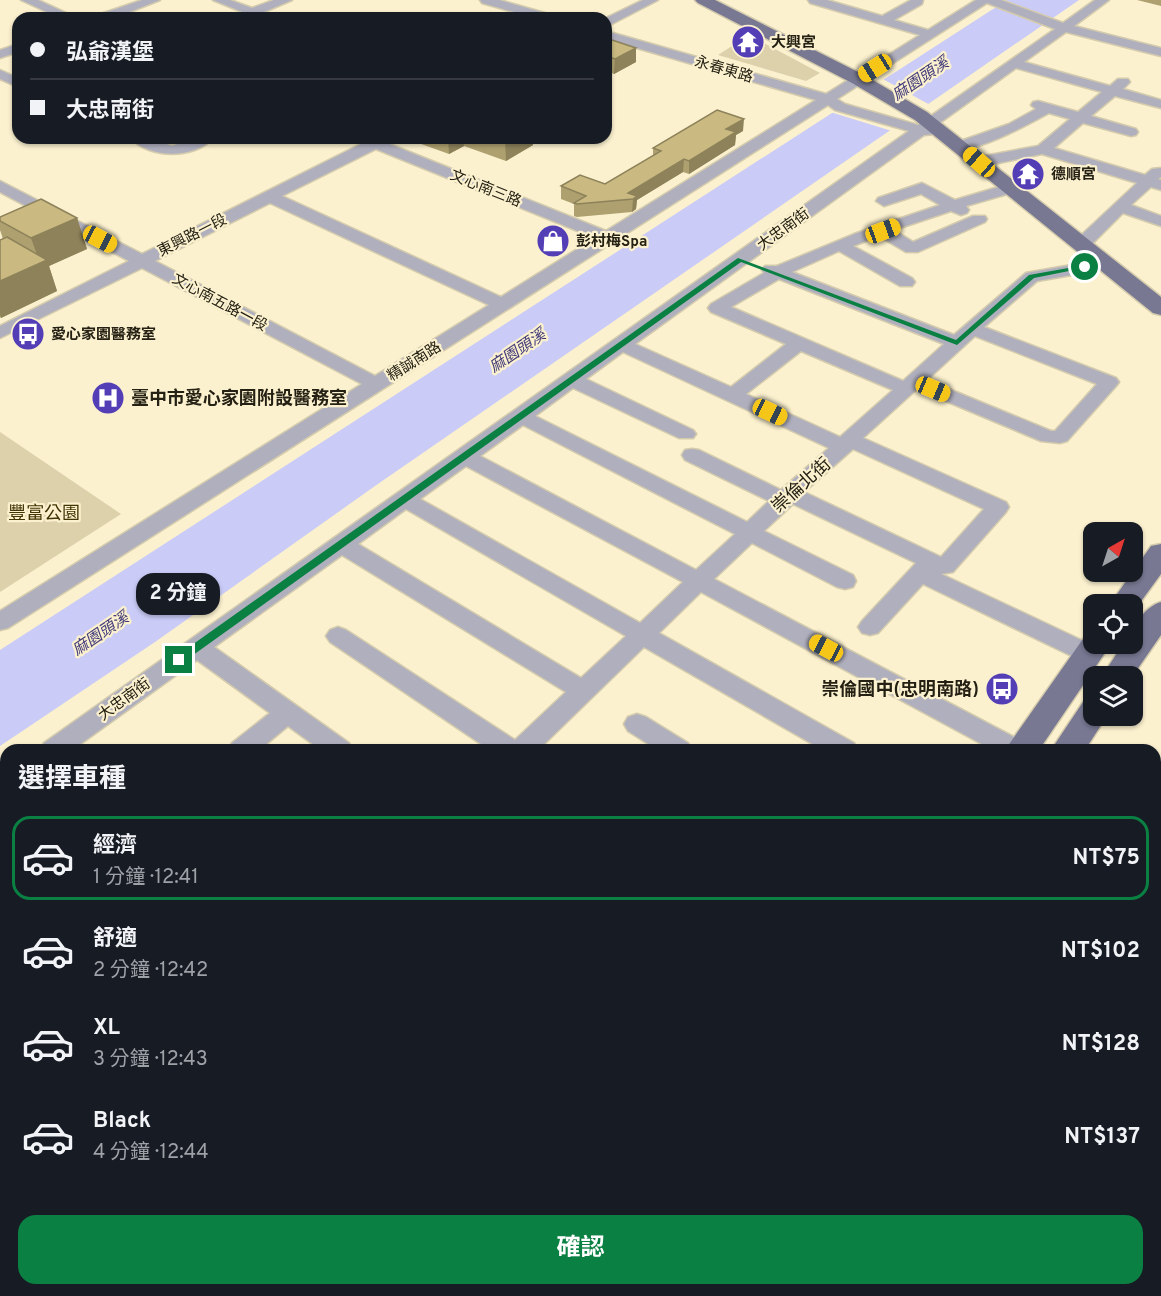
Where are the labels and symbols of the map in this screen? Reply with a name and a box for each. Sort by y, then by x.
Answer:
temple icon: 大興宮 [730,24,766,60]
place label: 大興宮 [771,34,816,53]
car [855,51,895,85]
water label: 麻園頭溪 [889,52,955,106]
street label: 永春東路 [692,53,755,88]
car [960,143,998,181]
temple icon: 德順宮 [1010,156,1046,192]
place label: 德順宮 [1051,165,1096,185]
street label: 文心南三路 [447,167,524,212]
street label: 大忠南街 [754,205,814,256]
street label: 東興路一段 [155,211,230,262]
car [863,216,903,246]
car [80,223,120,255]
shop icon: 彭村梅Spa [535,223,571,259]
place label: 彭村梅Spa [576,232,647,252]
route start [1071,253,1098,280]
street label: 文心南五路一段 [168,270,270,336]
bus stop icon: 愛心家園醫務室 [10,316,46,352]
water label: 麻園頭溪 [486,324,552,378]
place label: 愛心家園醫務室 [51,326,156,345]
street label: 精誠南路 [384,337,445,386]
car [913,374,953,404]
hospital icon: 臺中市愛心家園附設醫務室 [90,380,126,416]
place label: 臺中市愛心家園附設醫務室 [131,388,347,411]
car [750,396,790,428]
street label: 崇倫北街 [768,453,836,519]
park label: 豐富公園 [8,503,80,526]
north arrow [1083,522,1143,582]
callout: 2 分鐘 [137,573,221,615]
water label: 麻園頭溪 [69,607,135,661]
car [806,632,846,664]
route end [165,646,192,673]
bus stop icon: 崇倫國中(忠明南路) [984,671,1020,707]
street label: 大忠南街 [95,675,155,726]
place label: 崇倫國中(忠明南路) [822,679,979,702]

